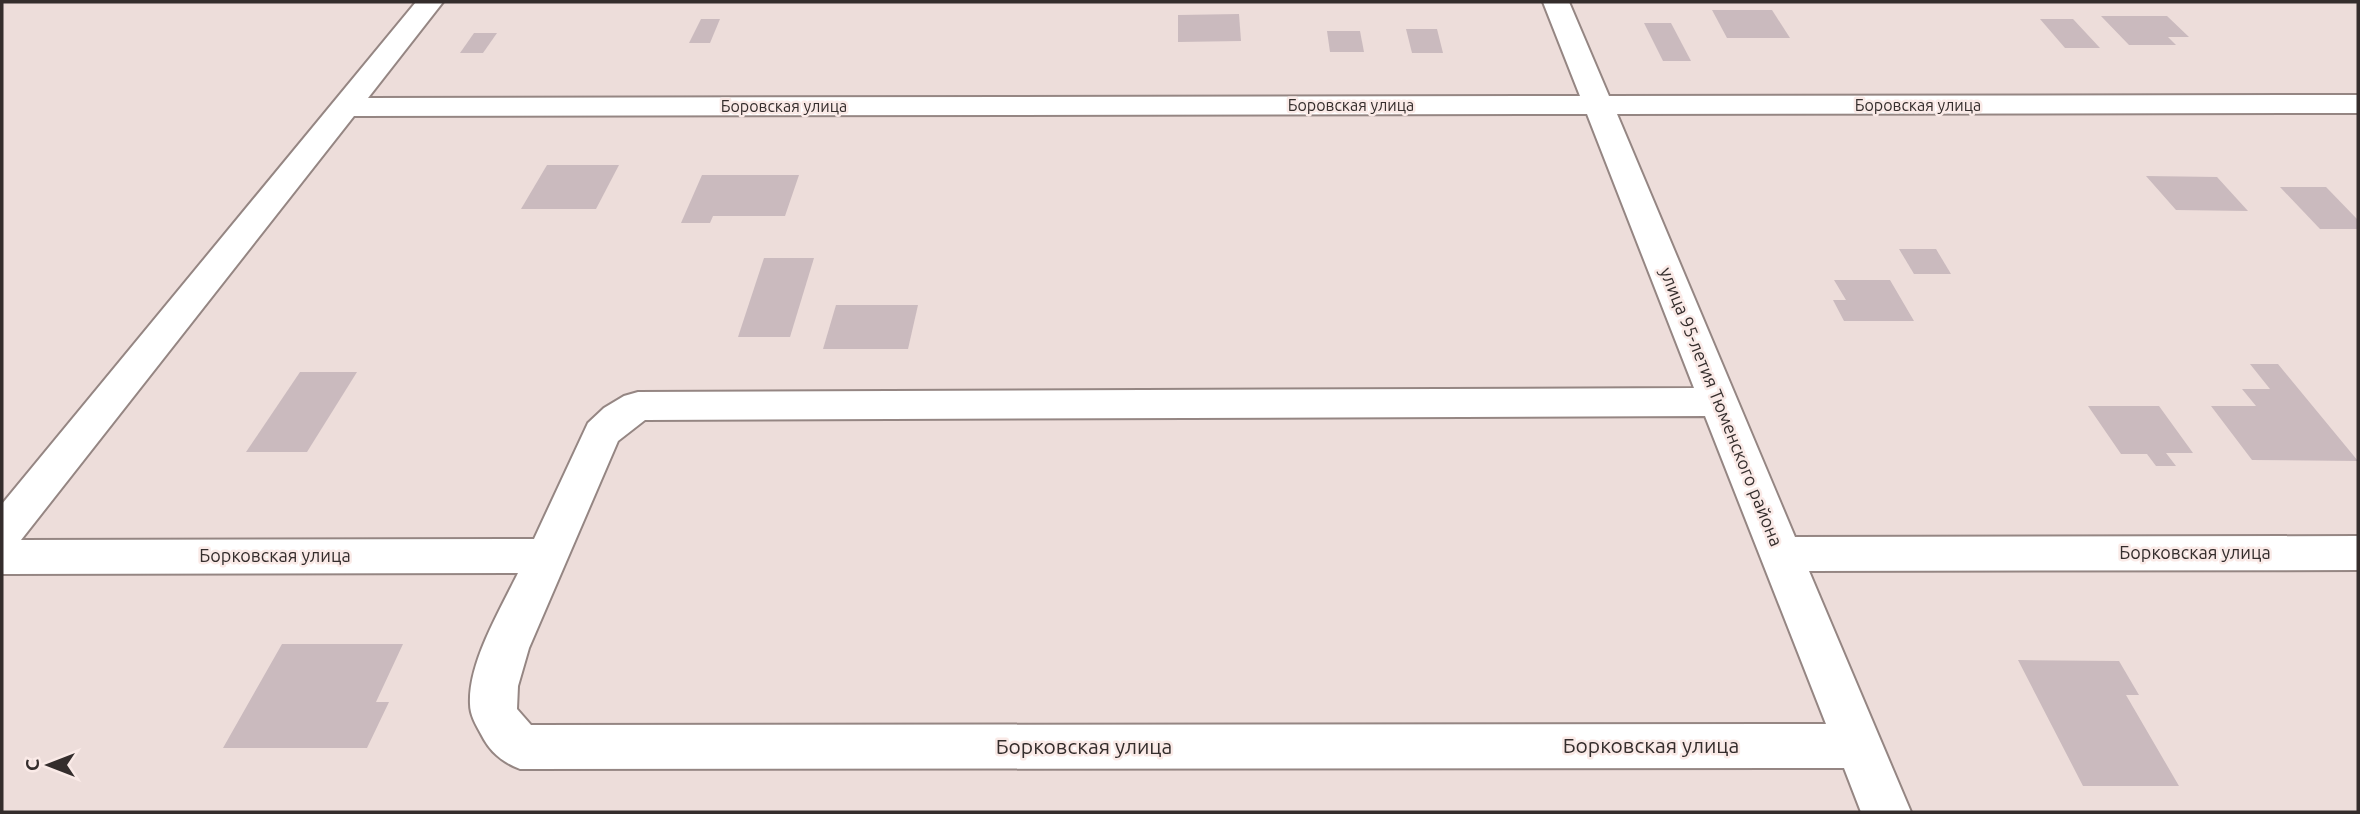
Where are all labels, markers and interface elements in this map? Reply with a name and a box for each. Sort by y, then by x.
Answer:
street label: Боровская улица [1288,96,1414,114]
street label: Боровская улица [1855,96,1981,114]
street label: Боровская улица [721,97,847,115]
street label: улица 95-летия Тюменского района [1657,264,1787,549]
street label: Борковская улица [2119,542,2271,562]
street label: Борковская улица [199,545,351,565]
north arrow [14,730,84,800]
street label: Борковская улица [1563,733,1739,757]
street label: Борковская улица [996,734,1172,758]
text: С [21,759,43,771]

